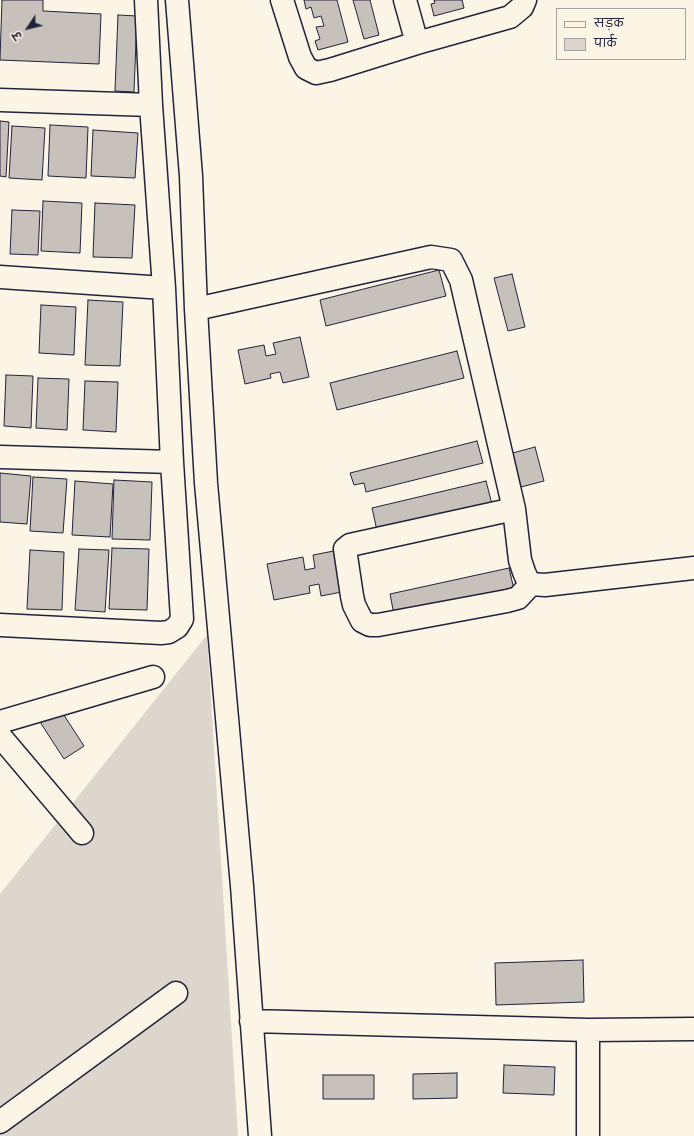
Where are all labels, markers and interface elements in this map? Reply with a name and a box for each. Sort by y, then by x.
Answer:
north arrow [8,8,48,48]
legend [556,8,686,60]
text: सड़क [594,12,624,34]
text: उ [8,27,28,44]
text: पार्क [594,32,617,54]

